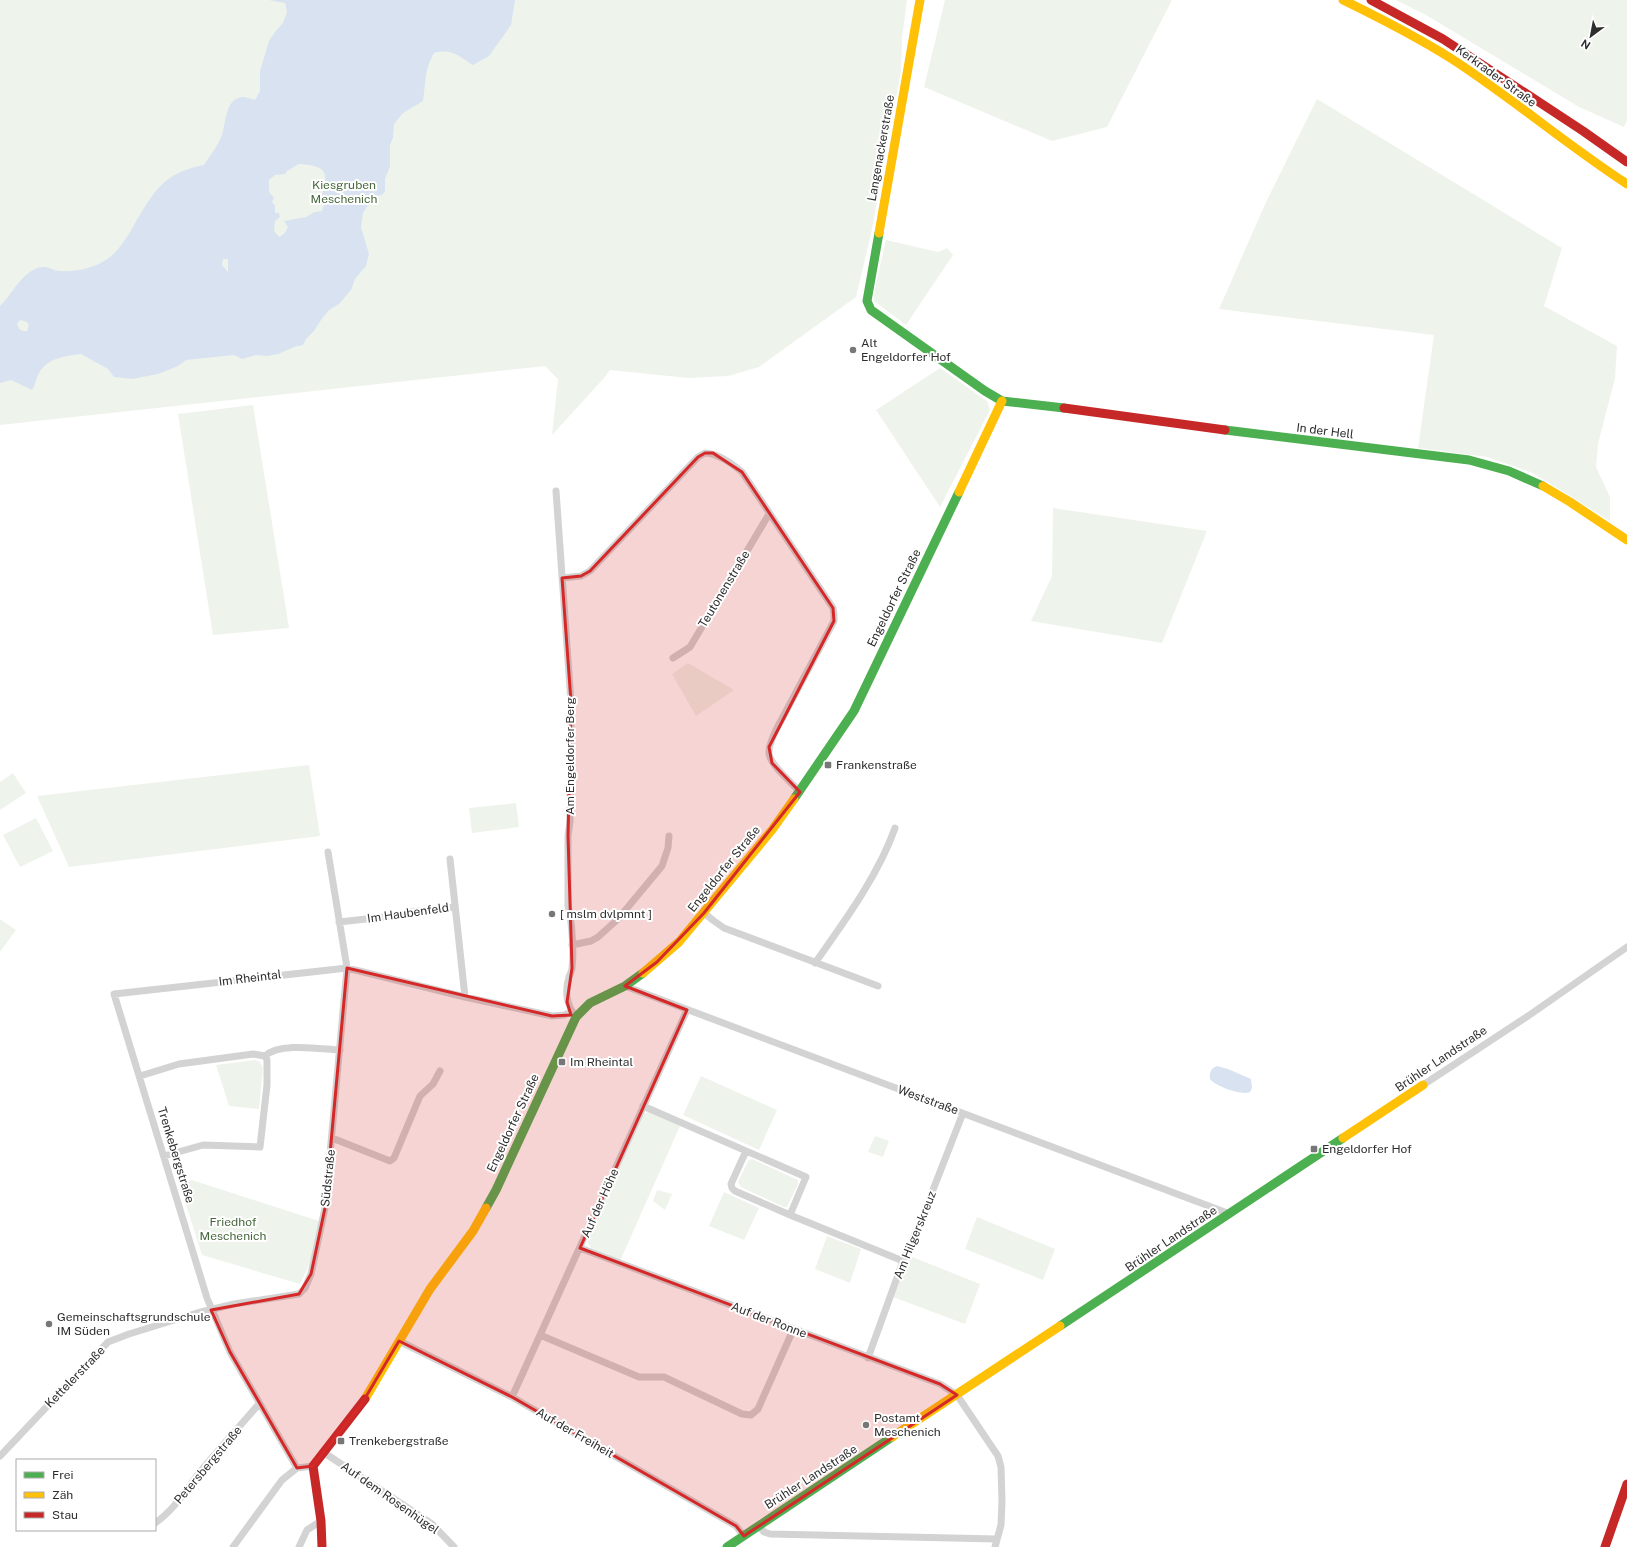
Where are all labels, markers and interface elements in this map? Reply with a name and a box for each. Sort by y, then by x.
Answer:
north arrow [1571,16,1611,56]
text: N [1579,37,1593,52]
street label: Kerkrader Straße [1453,42,1539,110]
street label: Langenackerstraße [865,93,897,202]
park label: Kiesgruben Meschenich [311,178,377,206]
place label: Alt Engeldorfer Hof [861,336,951,364]
marker: Alt Engeldorfer Hof [848,345,858,355]
street label: In der Hell [1296,421,1355,442]
street label: Engeldorfer Straße [864,547,924,649]
street label: Teutonenstraße [695,548,753,630]
street label: Am Engeldorfer Berg [563,697,577,815]
place label: Frankenstraße [836,758,917,772]
marker: Frankenstraße [823,760,833,770]
street label: Engeldorfer Straße [685,823,763,915]
street label: Im Haubenfeld [366,900,450,926]
place label: [ mslm dvlpmnt ] [560,907,652,921]
marker: [ mslm dvlpmnt ] [547,909,557,919]
street label: Im Rheintal [218,967,283,989]
street label: Brühler Landstraße [1393,1023,1490,1095]
place label: Im Rheintal [570,1055,633,1069]
marker: Im Rheintal [557,1057,567,1067]
street label: Engeldorfer Straße [484,1071,542,1174]
street label: Weststraße [896,1083,961,1118]
street label: Trenkebergstraße [155,1105,197,1205]
place label: Engeldorfer Hof [1322,1142,1412,1156]
marker: Engeldorfer Hof [1309,1144,1319,1154]
street label: Südstraße [318,1148,338,1207]
street label: Auf der Höhe [579,1166,622,1240]
street label: Am Hilgerskreuz [891,1189,939,1281]
street label: Brühler Landstraße [1123,1203,1220,1275]
park label: Friedhof Meschenich [200,1215,266,1243]
street label: Auf der Ronne [729,1299,809,1341]
place label: Gemeinschaftsgrundschule IM Süden [57,1310,211,1338]
marker: Gemeinschaftsgrundschule IM Süden [44,1319,54,1329]
street label: Kettelerstraße [42,1343,108,1411]
street label: Auf der Freiheit [534,1405,617,1461]
place label: Postamt Meschenich [874,1411,941,1439]
marker: Postamt Meschenich [861,1420,871,1430]
street label: Petersbergstraße [171,1423,245,1507]
place label: Trenkebergstraße [349,1434,449,1448]
marker: Trenkebergstraße [336,1436,346,1446]
street label: Brühler Landstraße [762,1442,860,1512]
legend [16,1459,156,1531]
street label: Auf dem Rosenhügel [338,1459,442,1537]
text: Frei [52,1468,74,1482]
text: Zäh [52,1488,73,1502]
text: Stau [52,1508,78,1522]

